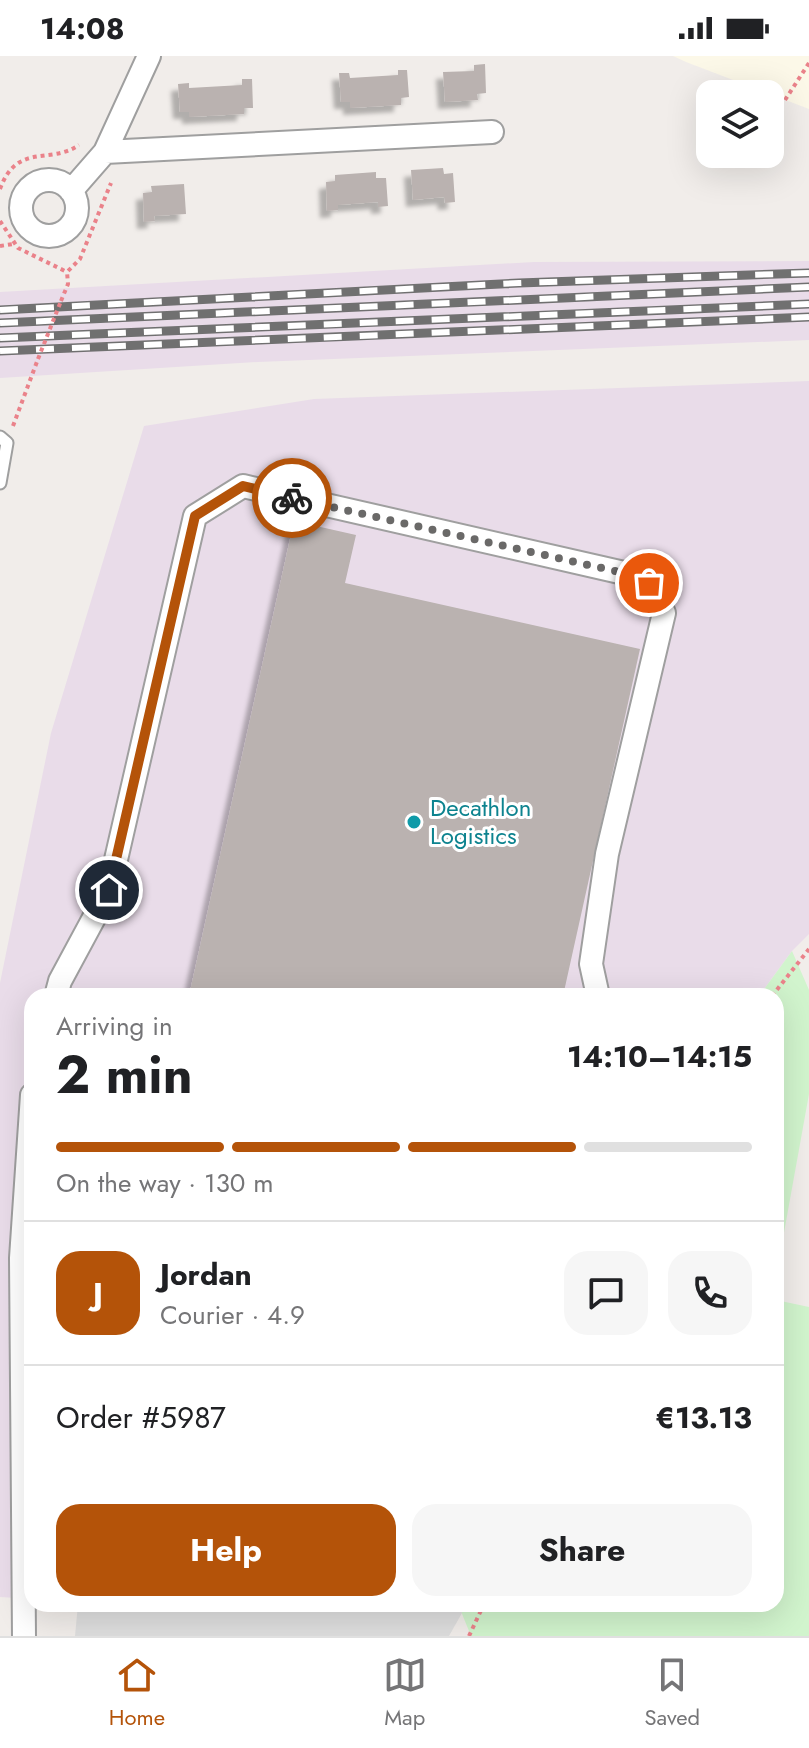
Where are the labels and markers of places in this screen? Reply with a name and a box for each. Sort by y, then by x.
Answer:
pin [615,549,683,617]
place label: Decathlon Logistics [430,790,531,853]
marker: Decathlon Logistics [405,813,423,831]
pin [75,856,143,924]

